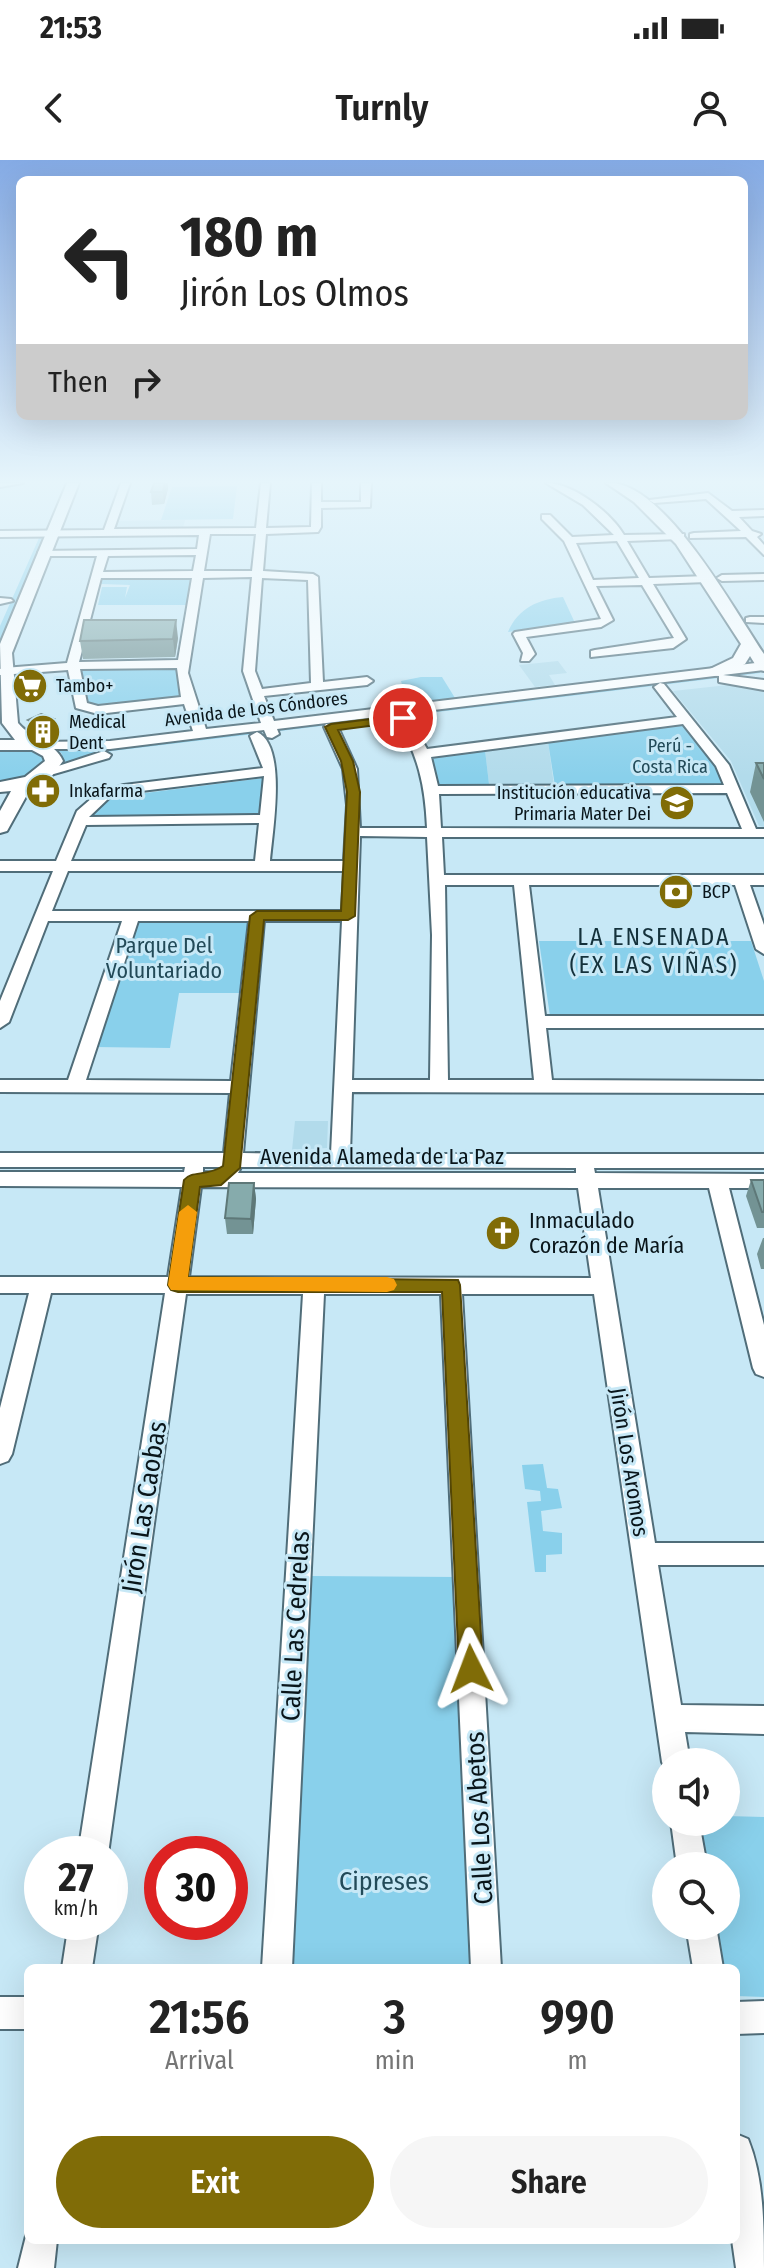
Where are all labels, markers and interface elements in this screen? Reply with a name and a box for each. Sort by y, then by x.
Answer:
text: 21:53 [40,10,102,46]
icon: back [32,86,76,130]
text: Turnly [336,86,428,130]
icon: person [688,86,732,130]
text: 180 m [180,204,318,271]
icon: left [48,208,152,312]
text: Jirón Los Olmos [180,272,409,316]
icon: right [124,360,168,404]
text: Then [48,364,108,400]
supermarket icon: Tambo+ [11,667,49,705]
place label: Tambo+ [56,675,113,697]
pin [369,684,437,752]
street label: Avenida de Los Cóndores [163,687,349,731]
icon: arrive [381,696,425,740]
place label: Medical Dent [69,711,126,754]
building icon: Medical Dent [24,713,62,751]
park label: Perú - Costa Rica [632,735,708,778]
pharmacy icon: Inkafarma [24,772,62,810]
place label: Inkafarma [69,780,143,802]
place label: Institución educativa Primaria Mater Dei [497,782,651,825]
school or university icon: Institución educativa Primaria Mater Dei [658,784,696,822]
bank icon: BCP [657,873,695,911]
place label: BCP [702,881,730,903]
district label: LA ENSENADA (EX LAS VIÑAS) [569,923,739,979]
park label: Parque Del Voluntariado [106,932,222,984]
street label: Avenida Alameda de La Paz [260,1143,504,1170]
place label: Inmaculado Corazón de María [529,1207,684,1259]
church icon: Inmaculado Corazón de María [484,1214,522,1252]
street label: Jirón Los Aromos [604,1386,655,1538]
street label: Jirón Las Caobas [116,1419,173,1595]
street label: Calle Las Cedrelas [275,1530,316,1722]
position arrow [429,1627,513,1711]
street label: Calle Los Abetos [459,1731,500,1905]
map controls [652,1748,740,1940]
button: sound [652,1748,740,1836]
speed limit sign: 30 [144,1836,248,1940]
button: search [652,1852,740,1940]
text: 27 [58,1854,94,1902]
park label: Cipreses [339,1866,429,1897]
text: km/h [54,1896,98,1920]
text: 21:56 [149,1988,249,2046]
text: 3 [384,1988,406,2046]
text: 990 [540,1988,615,2046]
text: Arrival [165,2045,234,2076]
text: min [375,2045,415,2076]
text: m [567,2045,587,2076]
button: Exit [56,2136,374,2228]
button: Share [390,2136,708,2228]

